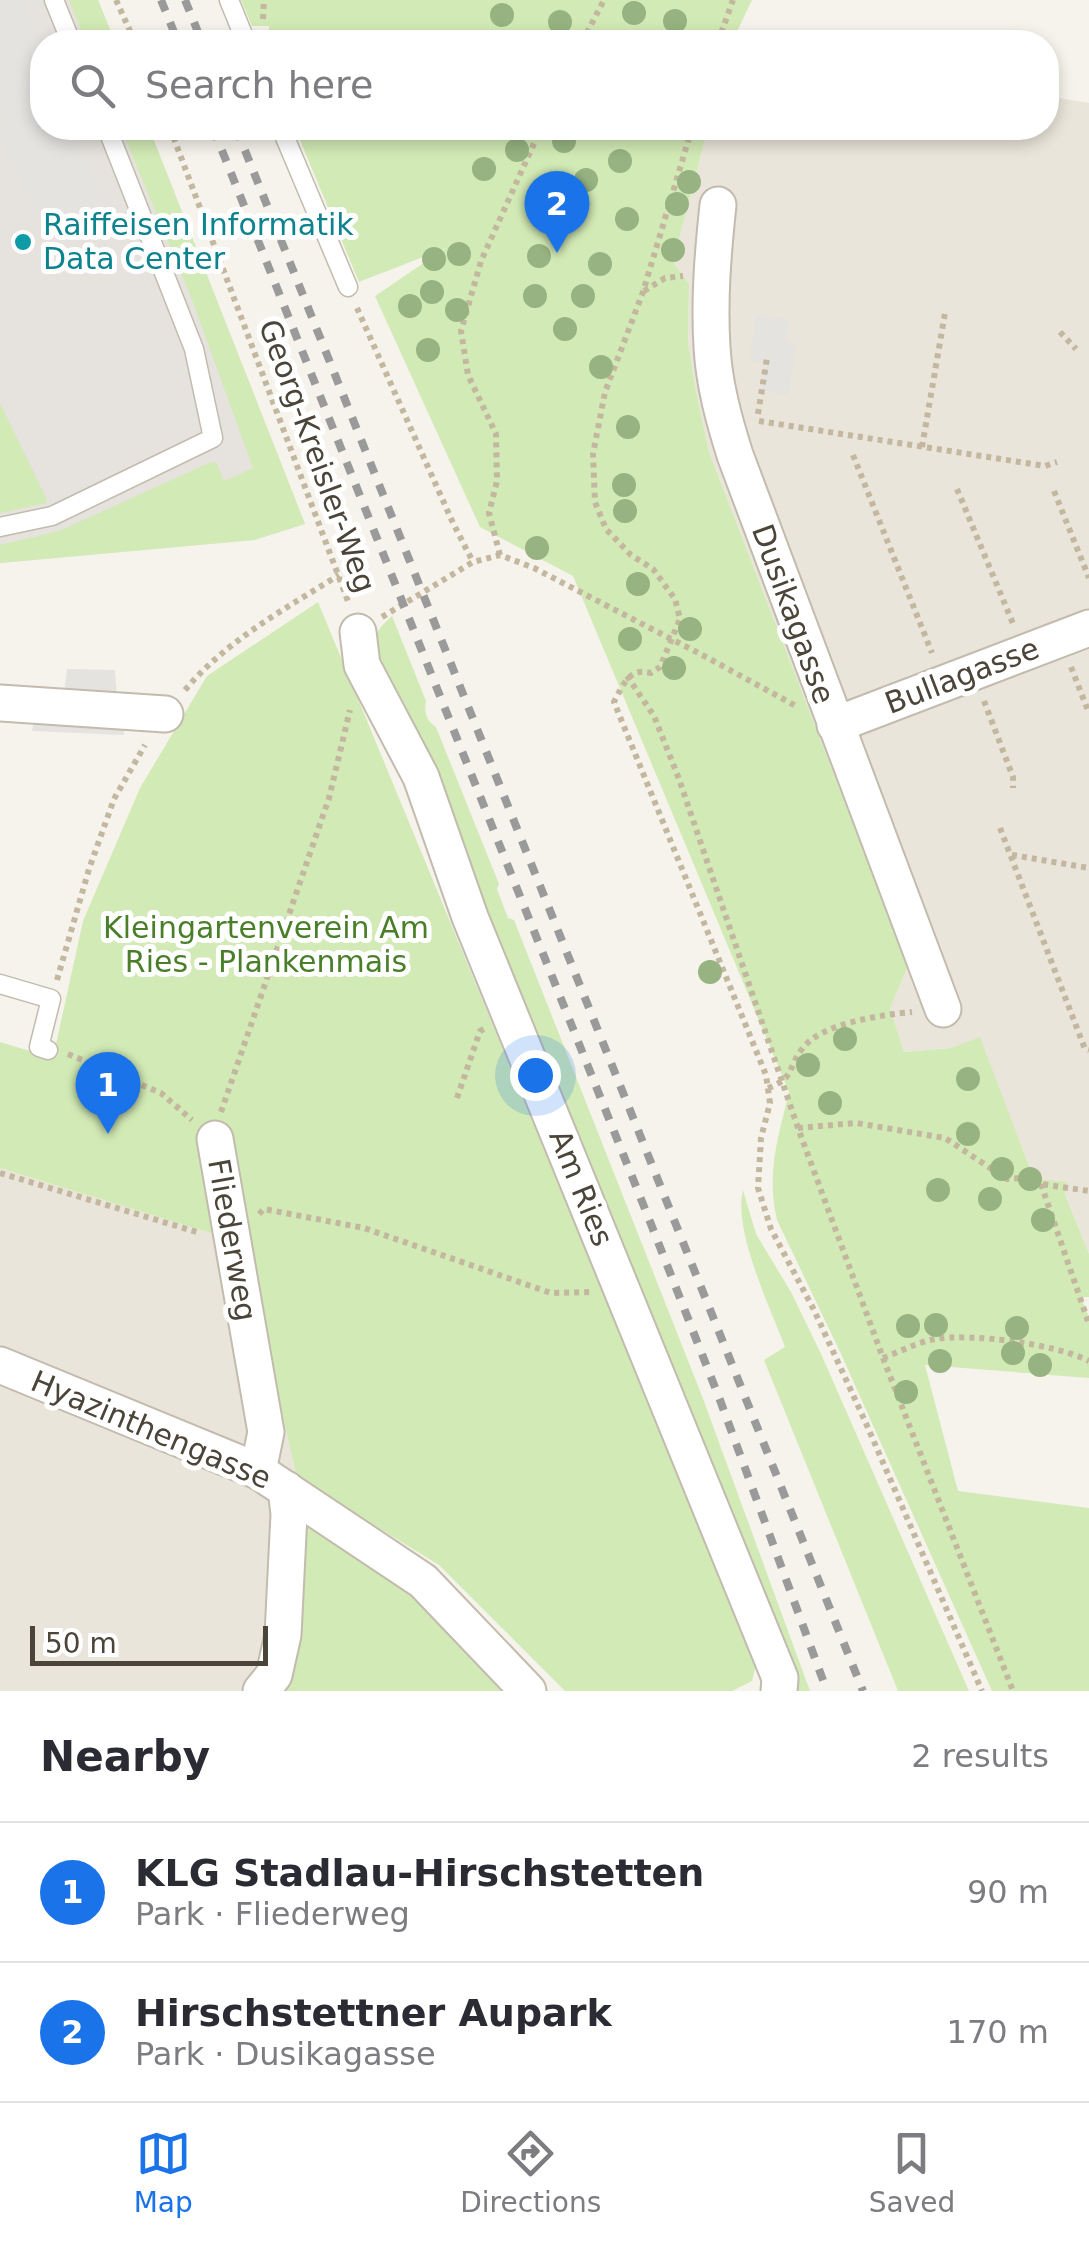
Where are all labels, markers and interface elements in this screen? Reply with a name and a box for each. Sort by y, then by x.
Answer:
search box [30,30,1059,140]
icon: search [65,58,120,113]
text: Search here [145,63,373,107]
pin: 2 [524,170,590,253]
place label: Raiffeisen Informatik Data Center [43,207,354,276]
marker: Raiffeisen Informatik Data Center [12,231,34,253]
street label: Georg-Kreisler-Weg [252,315,383,597]
street label: Dusikagasse [745,519,842,708]
street label: Bullagasse [880,630,1044,721]
park label: Kleingartenverein Am Ries - Plankenmais [103,910,429,979]
your location [510,1050,561,1101]
pin: 1 [76,1052,140,1134]
street label: Am Ries [542,1124,621,1251]
street label: Fliederweg [201,1156,264,1324]
street label: Hyazinthengasse [26,1363,276,1496]
scale bar [30,1621,268,1666]
text: 50 m [45,1627,117,1660]
text: Nearby [40,1732,210,1781]
text: 2 results [911,1737,1049,1775]
text: KLG Stadlau-Hirschstetten [135,1851,704,1895]
text: 1 [61,1873,84,1911]
text: 90 m [967,1873,1049,1911]
text: Park · Fliederweg [135,1895,410,1933]
text: Hirschstettner Aupark [135,1991,612,2035]
text: 2 [61,2013,84,2051]
text: 170 m [947,2013,1049,2051]
text: Park · Dusikagasse [135,2035,436,2073]
tab: Map [134,2126,193,2219]
tab: Directions [460,2126,601,2219]
tab: Saved [869,2126,955,2219]

